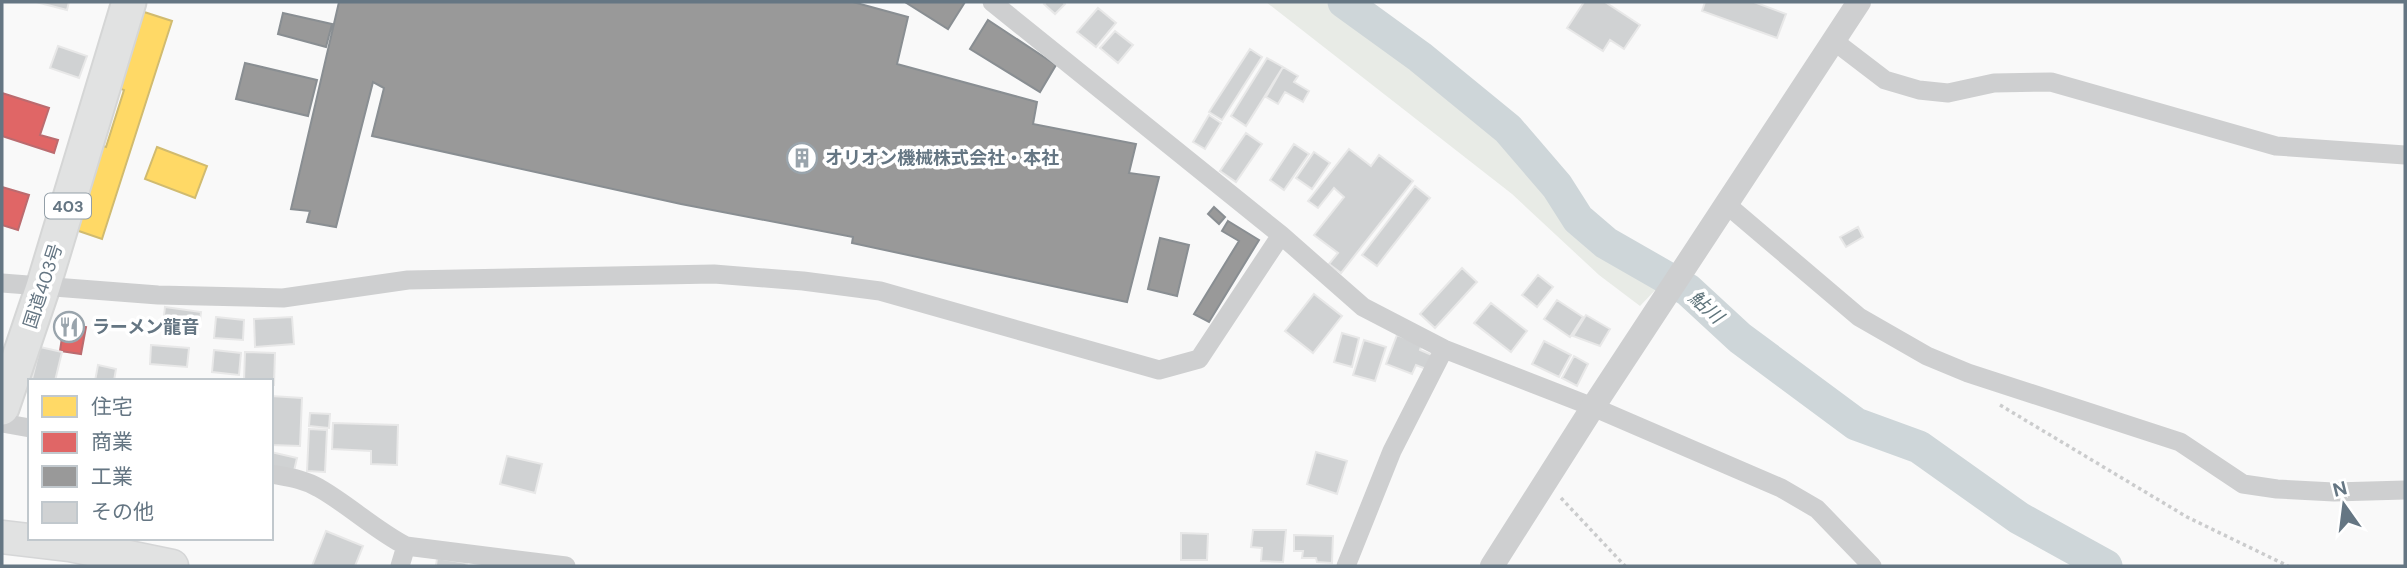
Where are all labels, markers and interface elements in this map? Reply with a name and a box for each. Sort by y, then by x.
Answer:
building icon: オリオン機械株式会社・本社 [785,141,819,175]
place label: オリオン機械株式会社・本社 [825,146,1059,170]
road number: 403 [45,194,91,218]
street label: 国道403号 [18,240,68,332]
water label: 鮎川 [1684,285,1730,330]
restaurant icon: ラーメン龍音 [52,310,86,344]
place label: ラーメン龍音 [92,315,199,339]
legend [28,379,273,540]
text: 住宅 [91,393,133,421]
text: 商業 [91,428,133,456]
text: 工業 [91,463,133,491]
north arrow [2309,470,2379,540]
text: N [2330,475,2350,503]
text: その他 [91,498,154,526]

